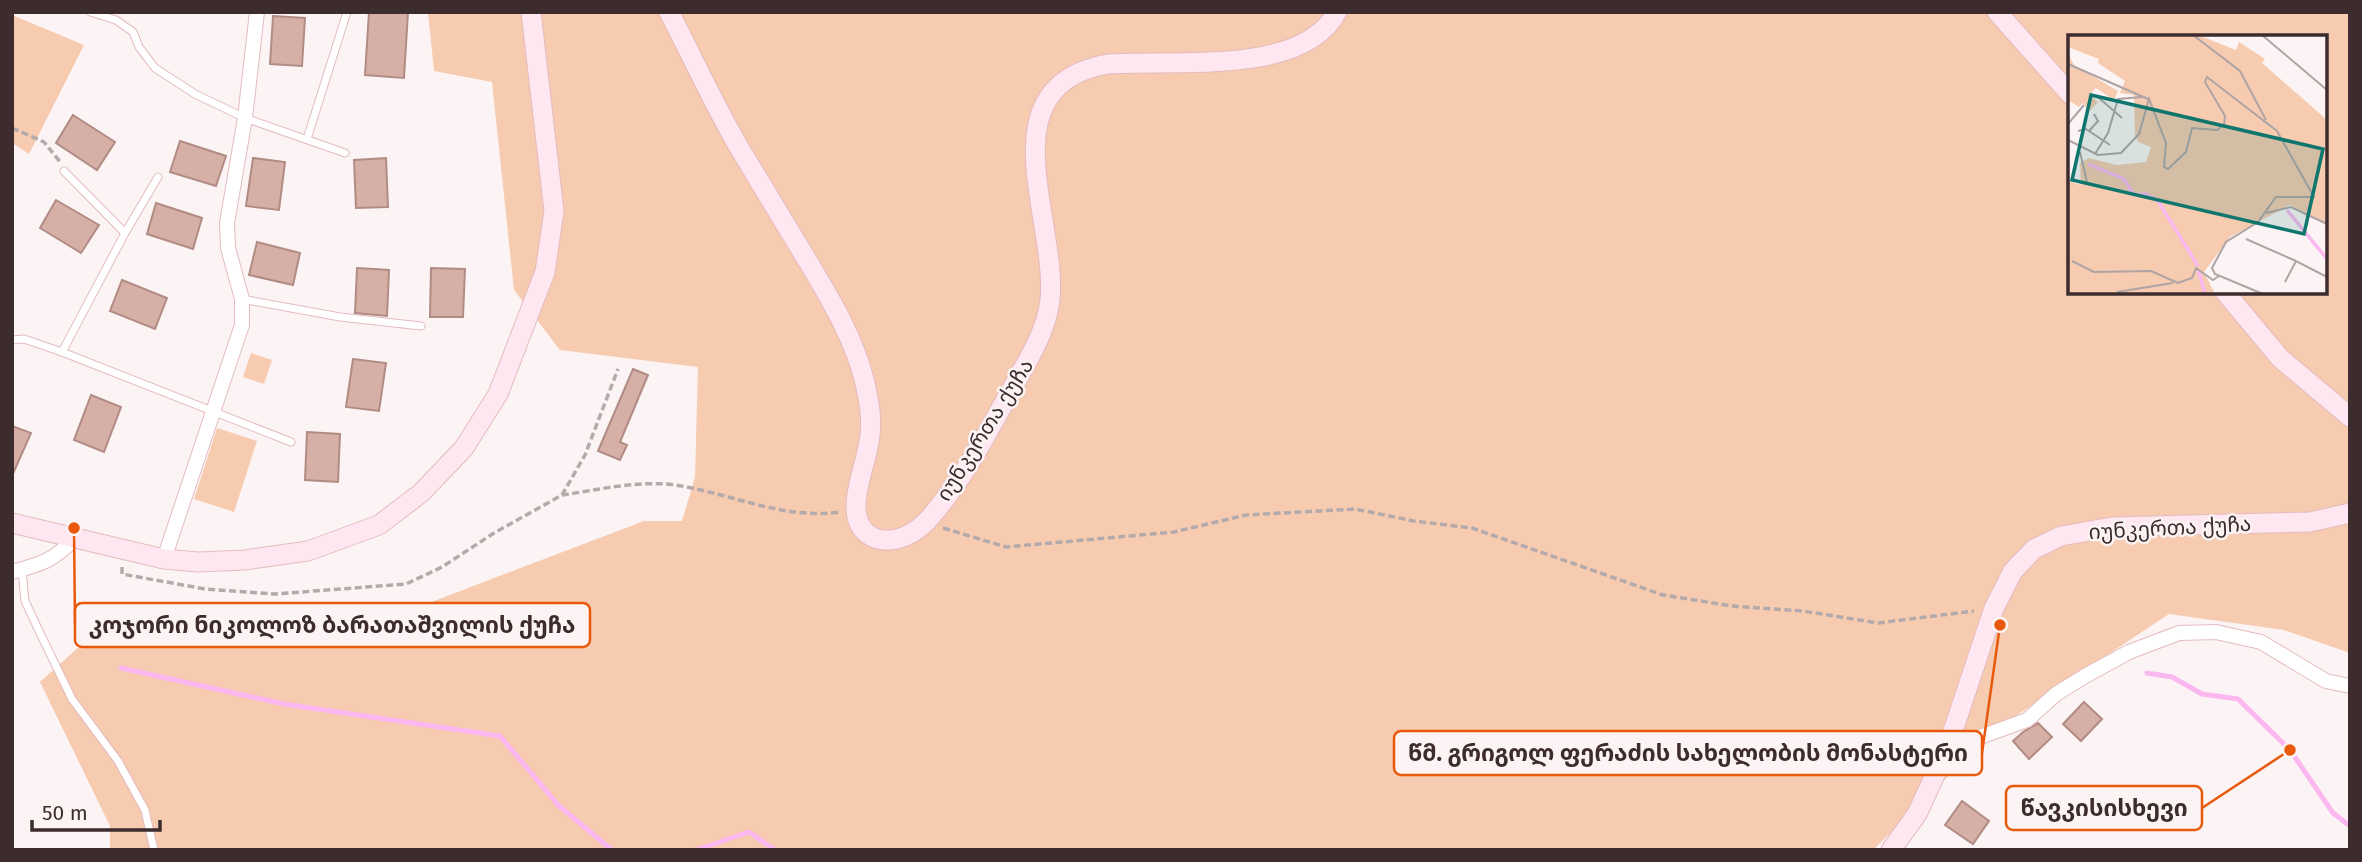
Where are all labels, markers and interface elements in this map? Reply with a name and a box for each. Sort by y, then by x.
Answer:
inset map [2068,35,2327,294]
street label: იუნკერთა ქუჩა [931,354,1039,506]
street label: იუნკერთა ქუჩა [2088,511,2252,545]
callout: კოჯორი ნიკოლოზ ბარათაშვილის ქუჩა [75,603,590,647]
text: კოჯორი ნიკოლოზ ბარათაშვილის ქუჩა [89,611,575,639]
callout: წმ. გრიგოლ ფერაძის სახელობის მონასტერი [1394,731,1982,775]
text: წმ. გრიგოლ ფერაძის სახელობის მონასტერი [1408,739,1968,767]
callout: წავკისისხევი [2006,786,2202,830]
scale bar [32,788,159,832]
text: წავკისისხევი [2020,794,2188,822]
text: 50 m [42,800,88,826]

